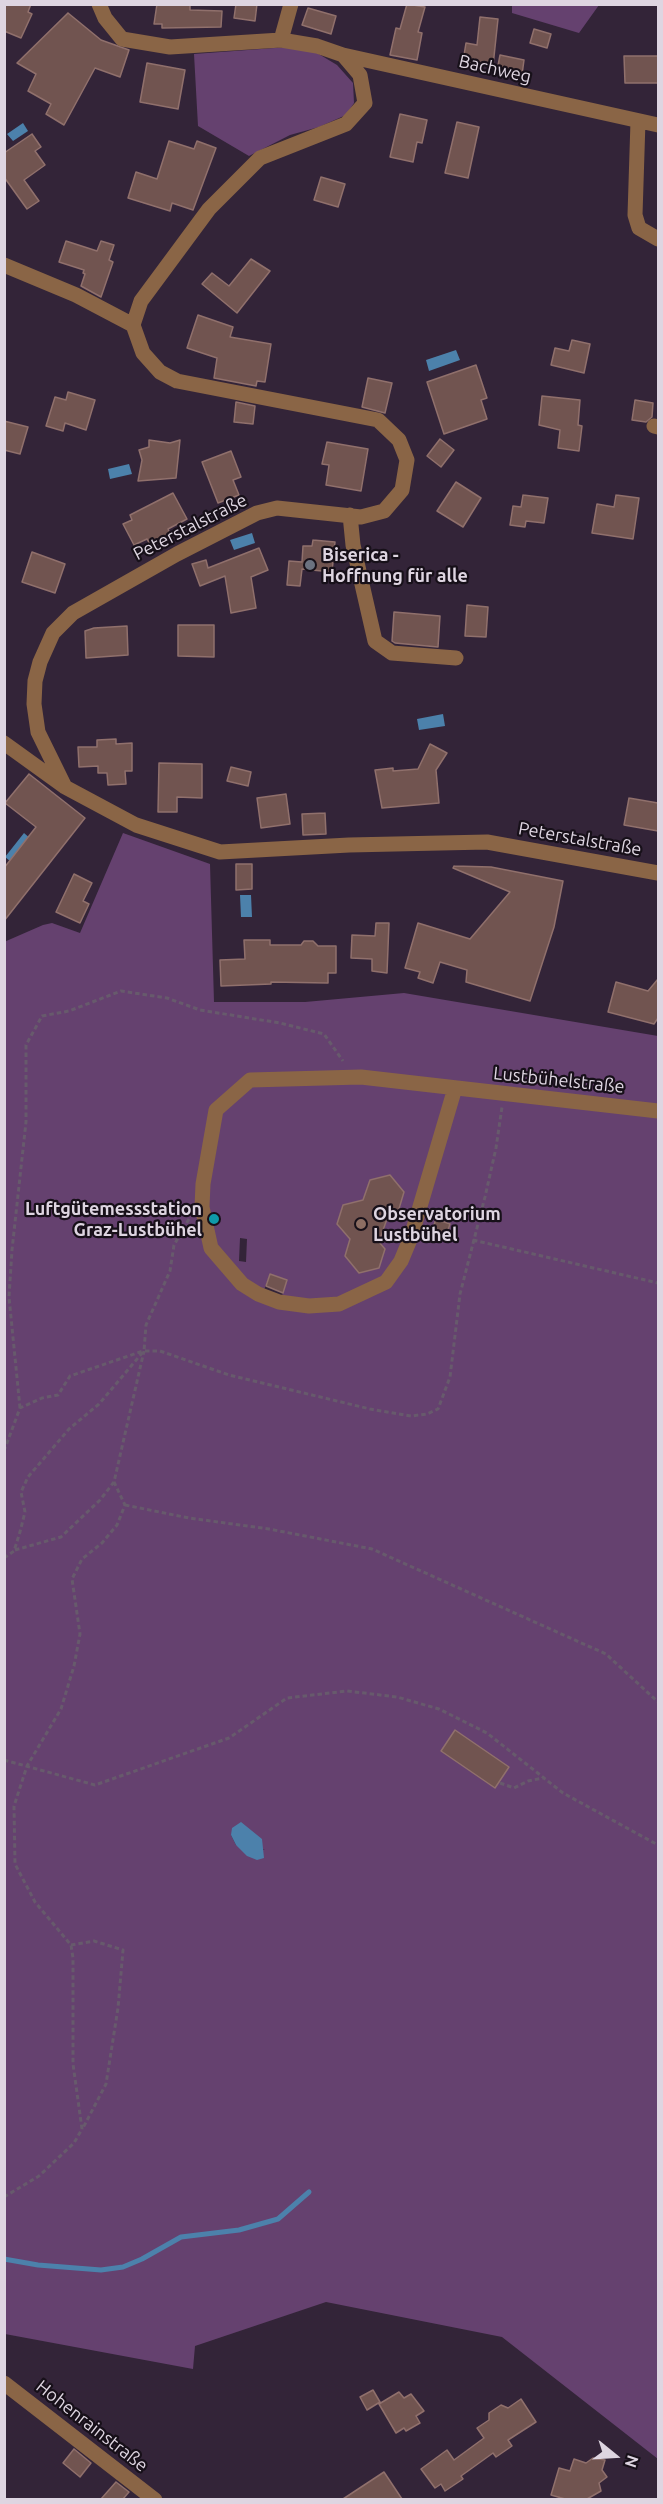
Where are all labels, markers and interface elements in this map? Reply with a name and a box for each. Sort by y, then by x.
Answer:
street label: Bachweg [457,50,533,88]
street label: Peterstalstraße [130,489,250,565]
place label: Biserica - Hoffnung für alle [322,544,468,586]
marker: Biserica - Hoffnung für alle [303,558,317,572]
street label: Peterstalstraße [517,818,643,860]
street label: Lustbühelstraße [492,1062,626,1098]
place label: Luftgütemessstation Graz-Lustbühel [25,1198,202,1240]
place label: Observatorium Lustbühel [373,1203,501,1246]
marker: Luftgütemessstation Graz-Lustbühel [207,1212,221,1226]
marker: Observatorium Lustbühel [354,1217,368,1231]
street label: Hohenrainstraße [32,2376,152,2476]
north arrow [585,2426,645,2486]
text: N [622,2453,643,2470]

